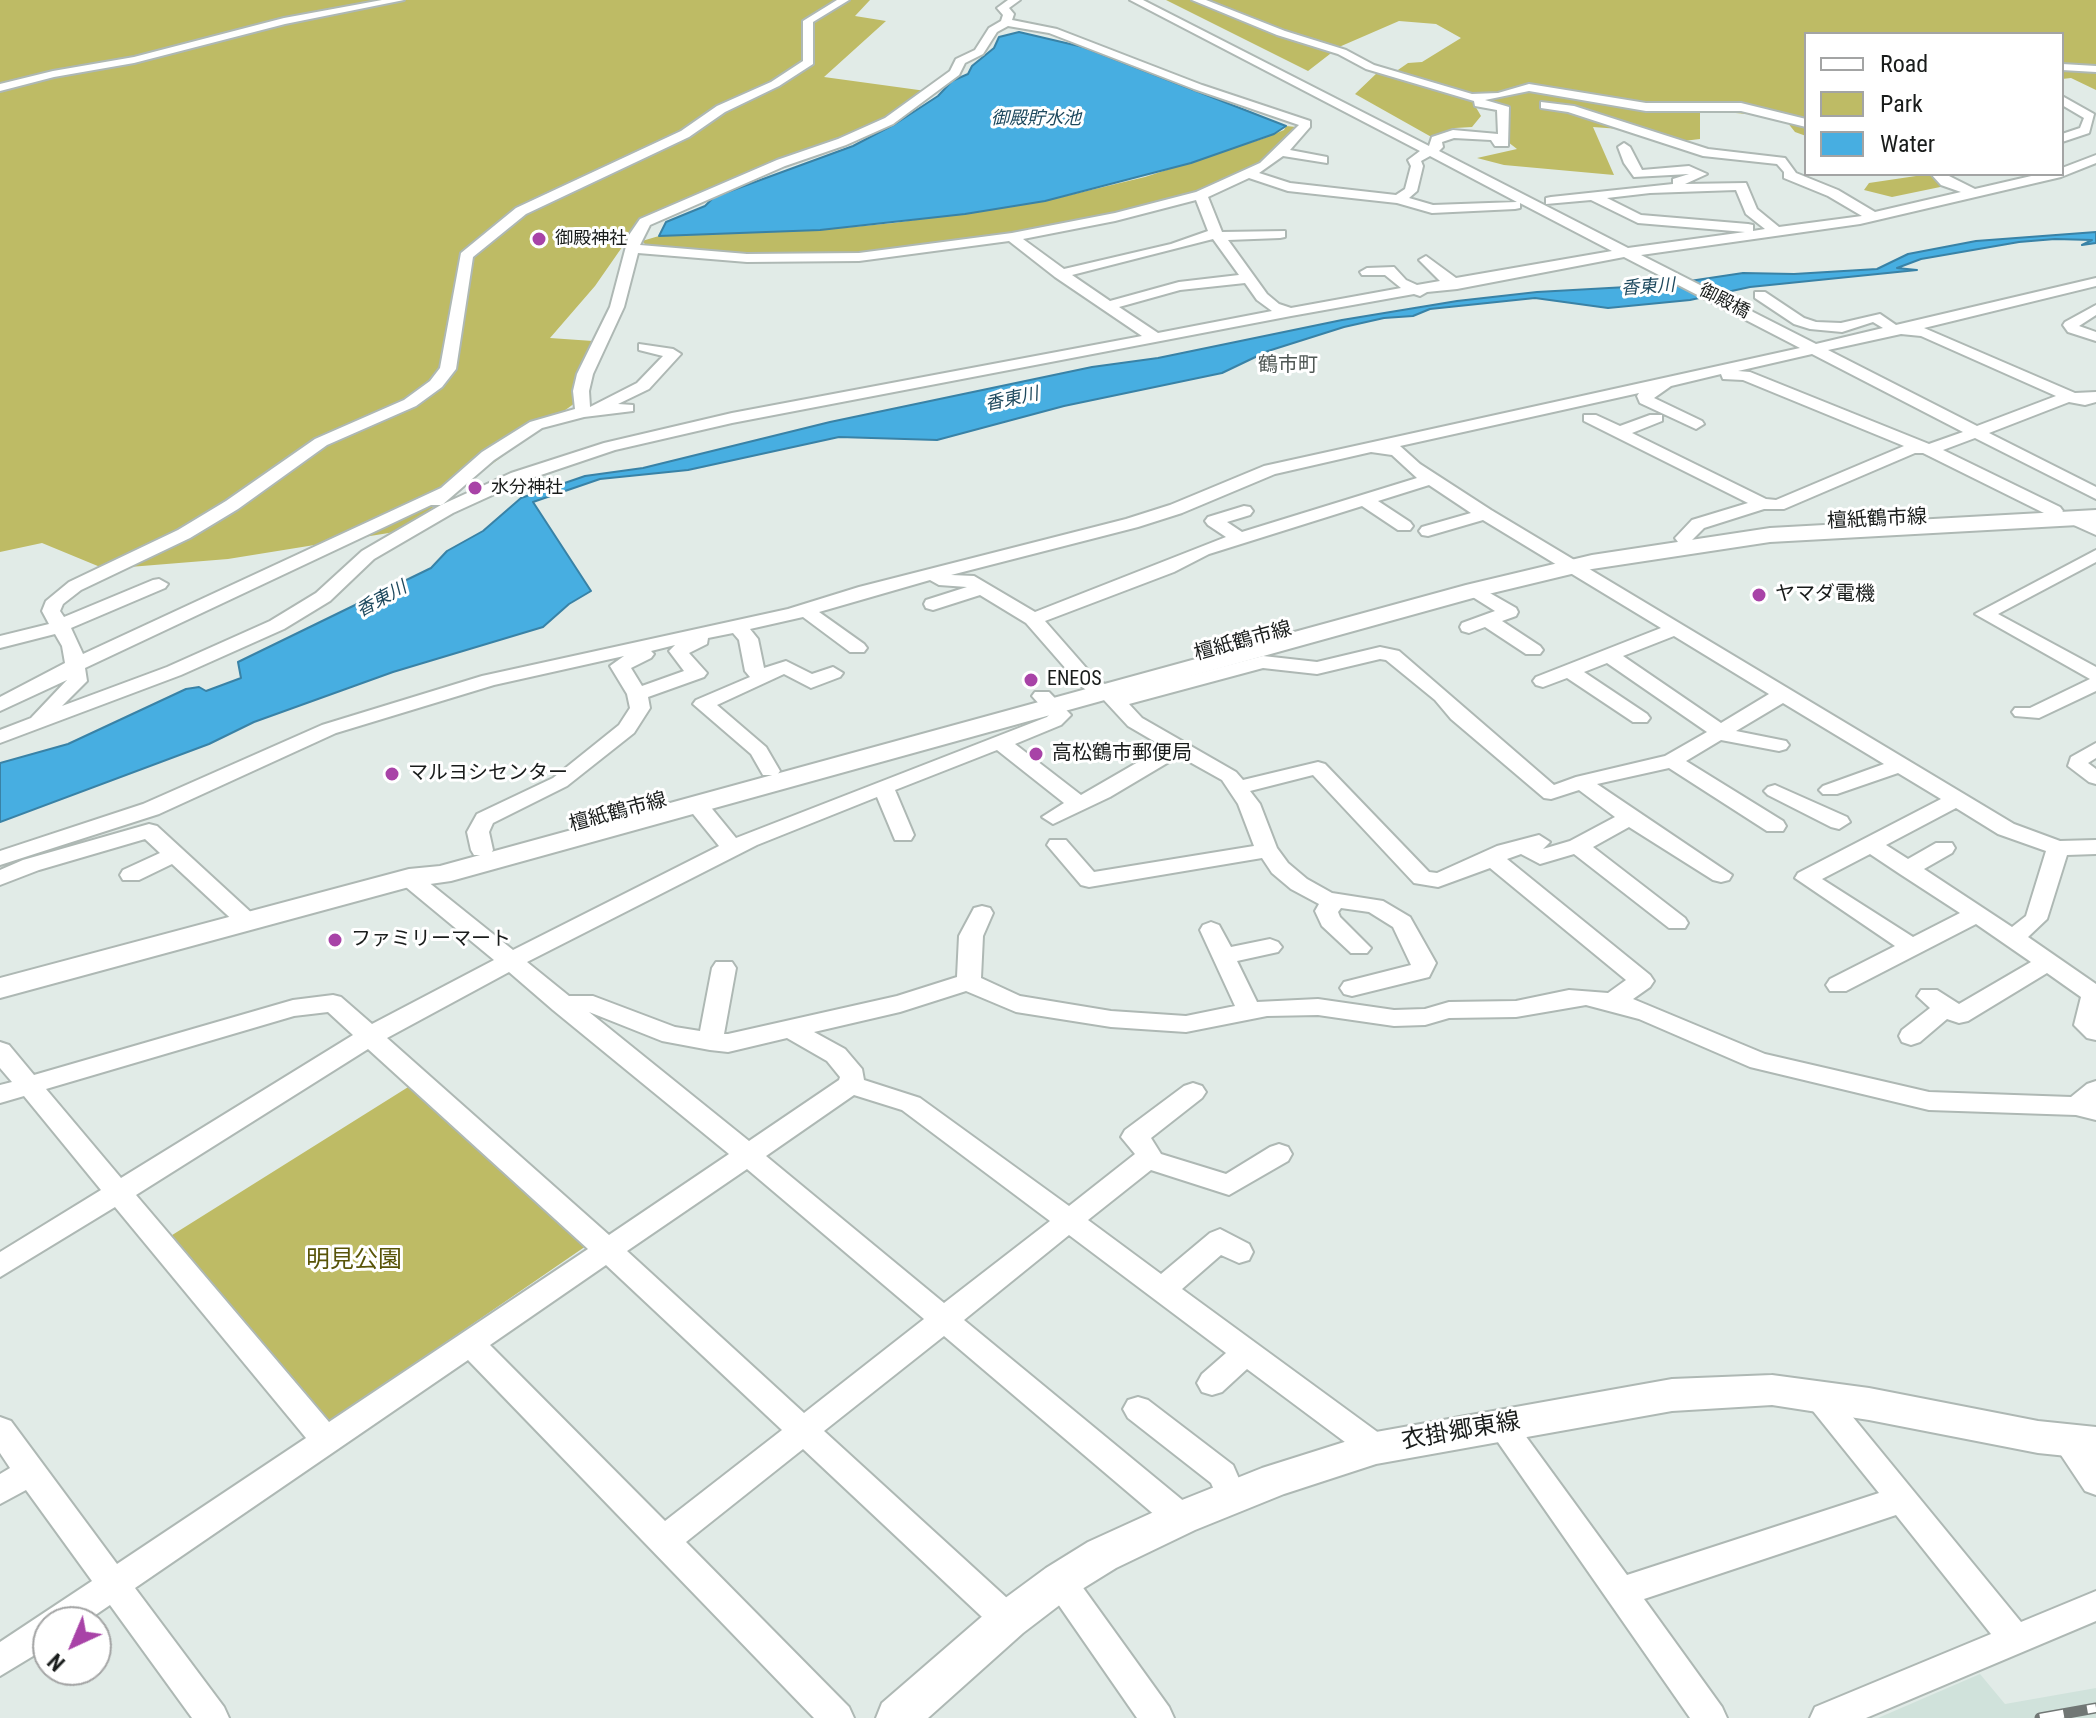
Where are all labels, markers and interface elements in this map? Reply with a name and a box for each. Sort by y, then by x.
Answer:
legend [1804,32,2064,176]
text: Road [1880,50,1928,78]
text: Park [1880,90,1923,118]
water label: 御殿貯水池 [991,108,1081,130]
text: Water [1880,130,1935,158]
place label: 御殿神社 [555,228,627,250]
marker: 御殿神社 [530,230,548,248]
water label: 香東川 [1620,275,1676,301]
street label: 御殿橋 [1695,280,1753,324]
district label: 鶴市町 [1258,354,1318,378]
water label: 香東川 [983,384,1041,416]
place label: 水分神社 [491,477,563,499]
marker: 水分神社 [466,479,484,497]
street label: 檀紙鶴市線 [1826,505,1928,535]
water label: 香東川 [353,577,411,623]
place label: ヤマダ電機 [1775,583,1875,607]
marker: ヤマダ電機 [1750,586,1768,604]
street label: 檀紙鶴市線 [1192,617,1294,667]
place label: ENEOS [1047,668,1102,692]
marker: ENEOS [1022,671,1040,689]
place label: 高松鶴市郵便局 [1052,742,1192,766]
marker: 高松鶴市郵便局 [1027,745,1045,763]
place label: マルヨシセンター [408,762,568,786]
marker: マルヨシセンター [383,765,401,783]
street label: 檀紙鶴市線 [567,788,669,838]
place label: ファミリーマート [351,928,511,952]
marker: ファミリーマート [326,931,344,949]
park label: 明見公園 [306,1247,402,1275]
street label: 衣掛郷東線 [1399,1407,1523,1457]
north arrow [32,1606,112,1686]
text: N [43,1649,70,1676]

